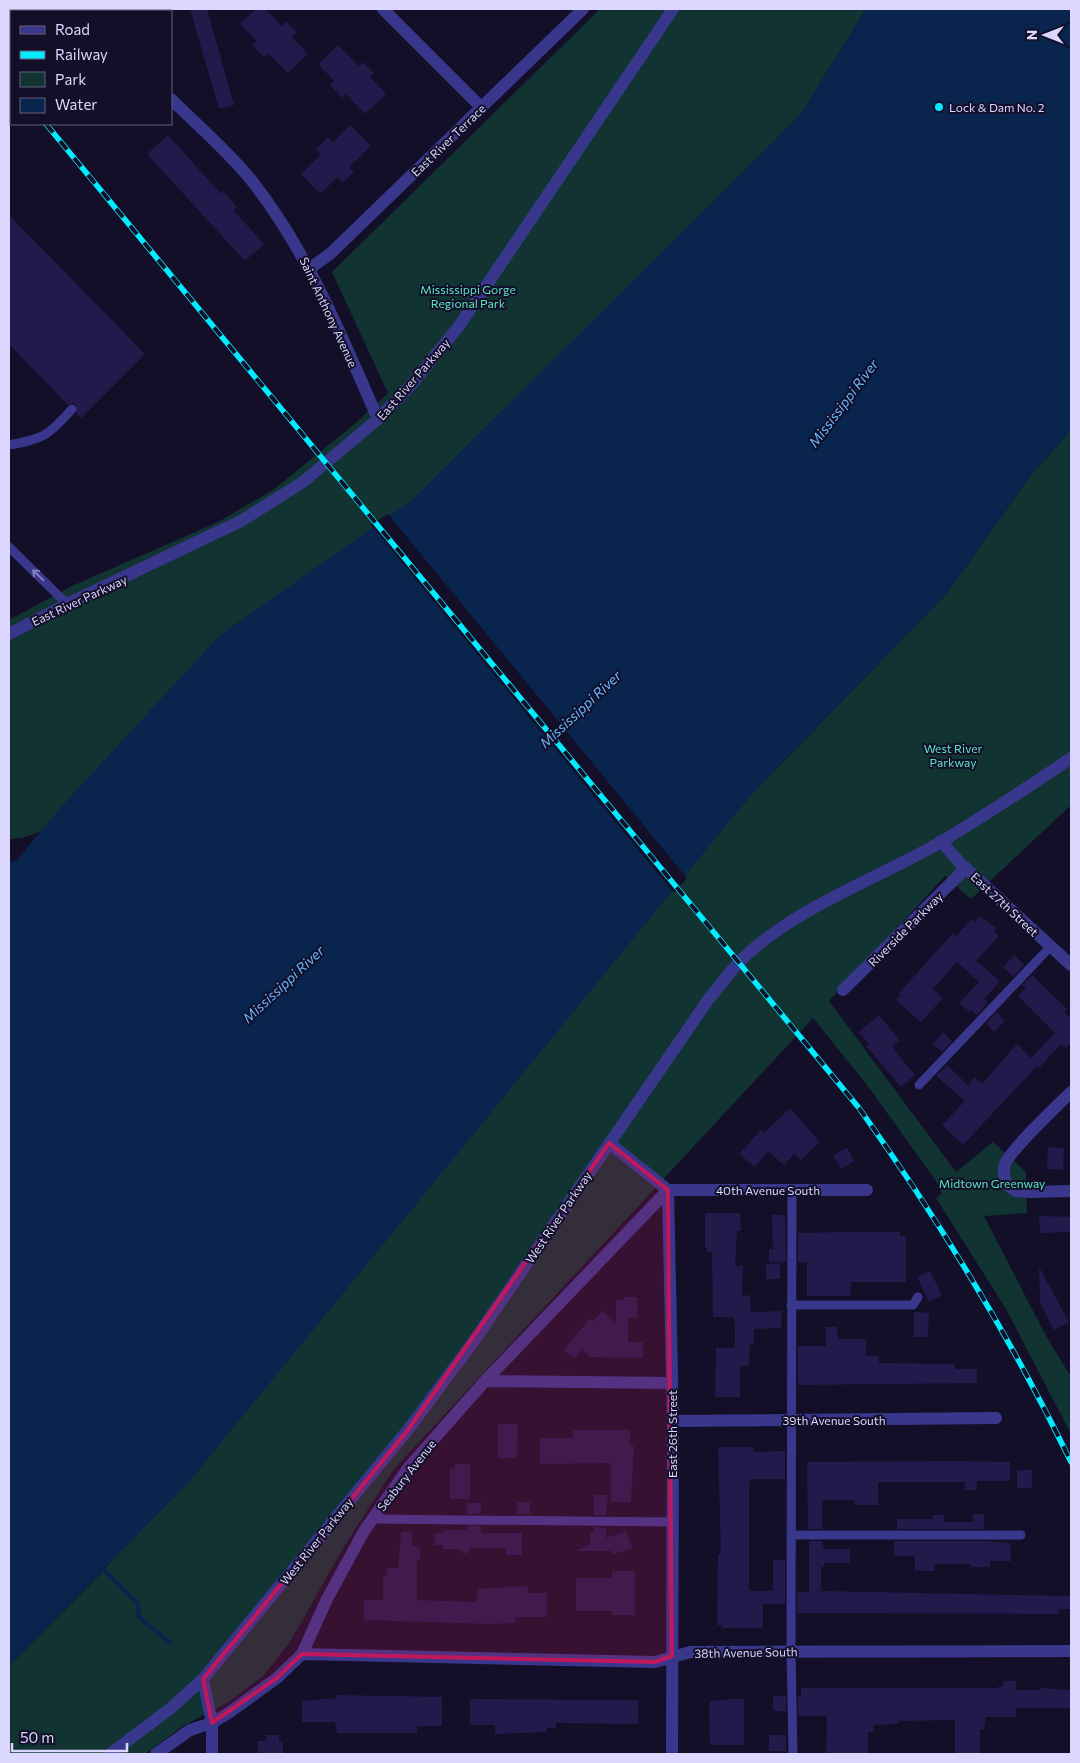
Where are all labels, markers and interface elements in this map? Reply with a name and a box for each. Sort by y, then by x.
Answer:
legend [10,10,172,125]
north arrow [1020,10,1070,60]
text: Road [55,20,90,38]
text: N [1023,30,1040,40]
text: Railway [55,45,108,63]
text: Park [55,70,86,88]
text: Water [55,95,97,113]
place label: Lock & Dam No. 2 [949,100,1045,114]
street label: East River Terrace [408,101,488,179]
marker: Lock & Dam No. 2 [933,101,945,113]
street label: Saint Anthony Avenue [297,255,361,369]
park label: Mississippi Gorge Regional Park [420,282,516,310]
street label: East River Parkway [374,335,452,423]
water label: Mississippi River [804,355,882,450]
one-way arrow [32,569,44,581]
street label: East River Parkway [29,572,129,628]
water label: Mississippi River [536,667,625,751]
park label: West River Parkway [924,741,982,769]
street label: East 27th Street [968,869,1042,939]
street label: Riverside Parkway [865,889,945,969]
water label: Mississippi River [239,942,328,1026]
street label: West River Parkway [522,1168,594,1266]
park label: Midtown Greenway [939,1176,1045,1190]
street label: 40th Avenue South [716,1183,820,1197]
street label: East 26th Street [665,1390,679,1478]
street label: 39th Avenue South [782,1413,886,1427]
street label: Seabury Avenue [374,1437,438,1513]
street label: West River Parkway [277,1495,355,1587]
street label: 38th Avenue South [694,1644,798,1660]
scale bar [12,1720,128,1752]
text: 50 m [20,1728,54,1746]

